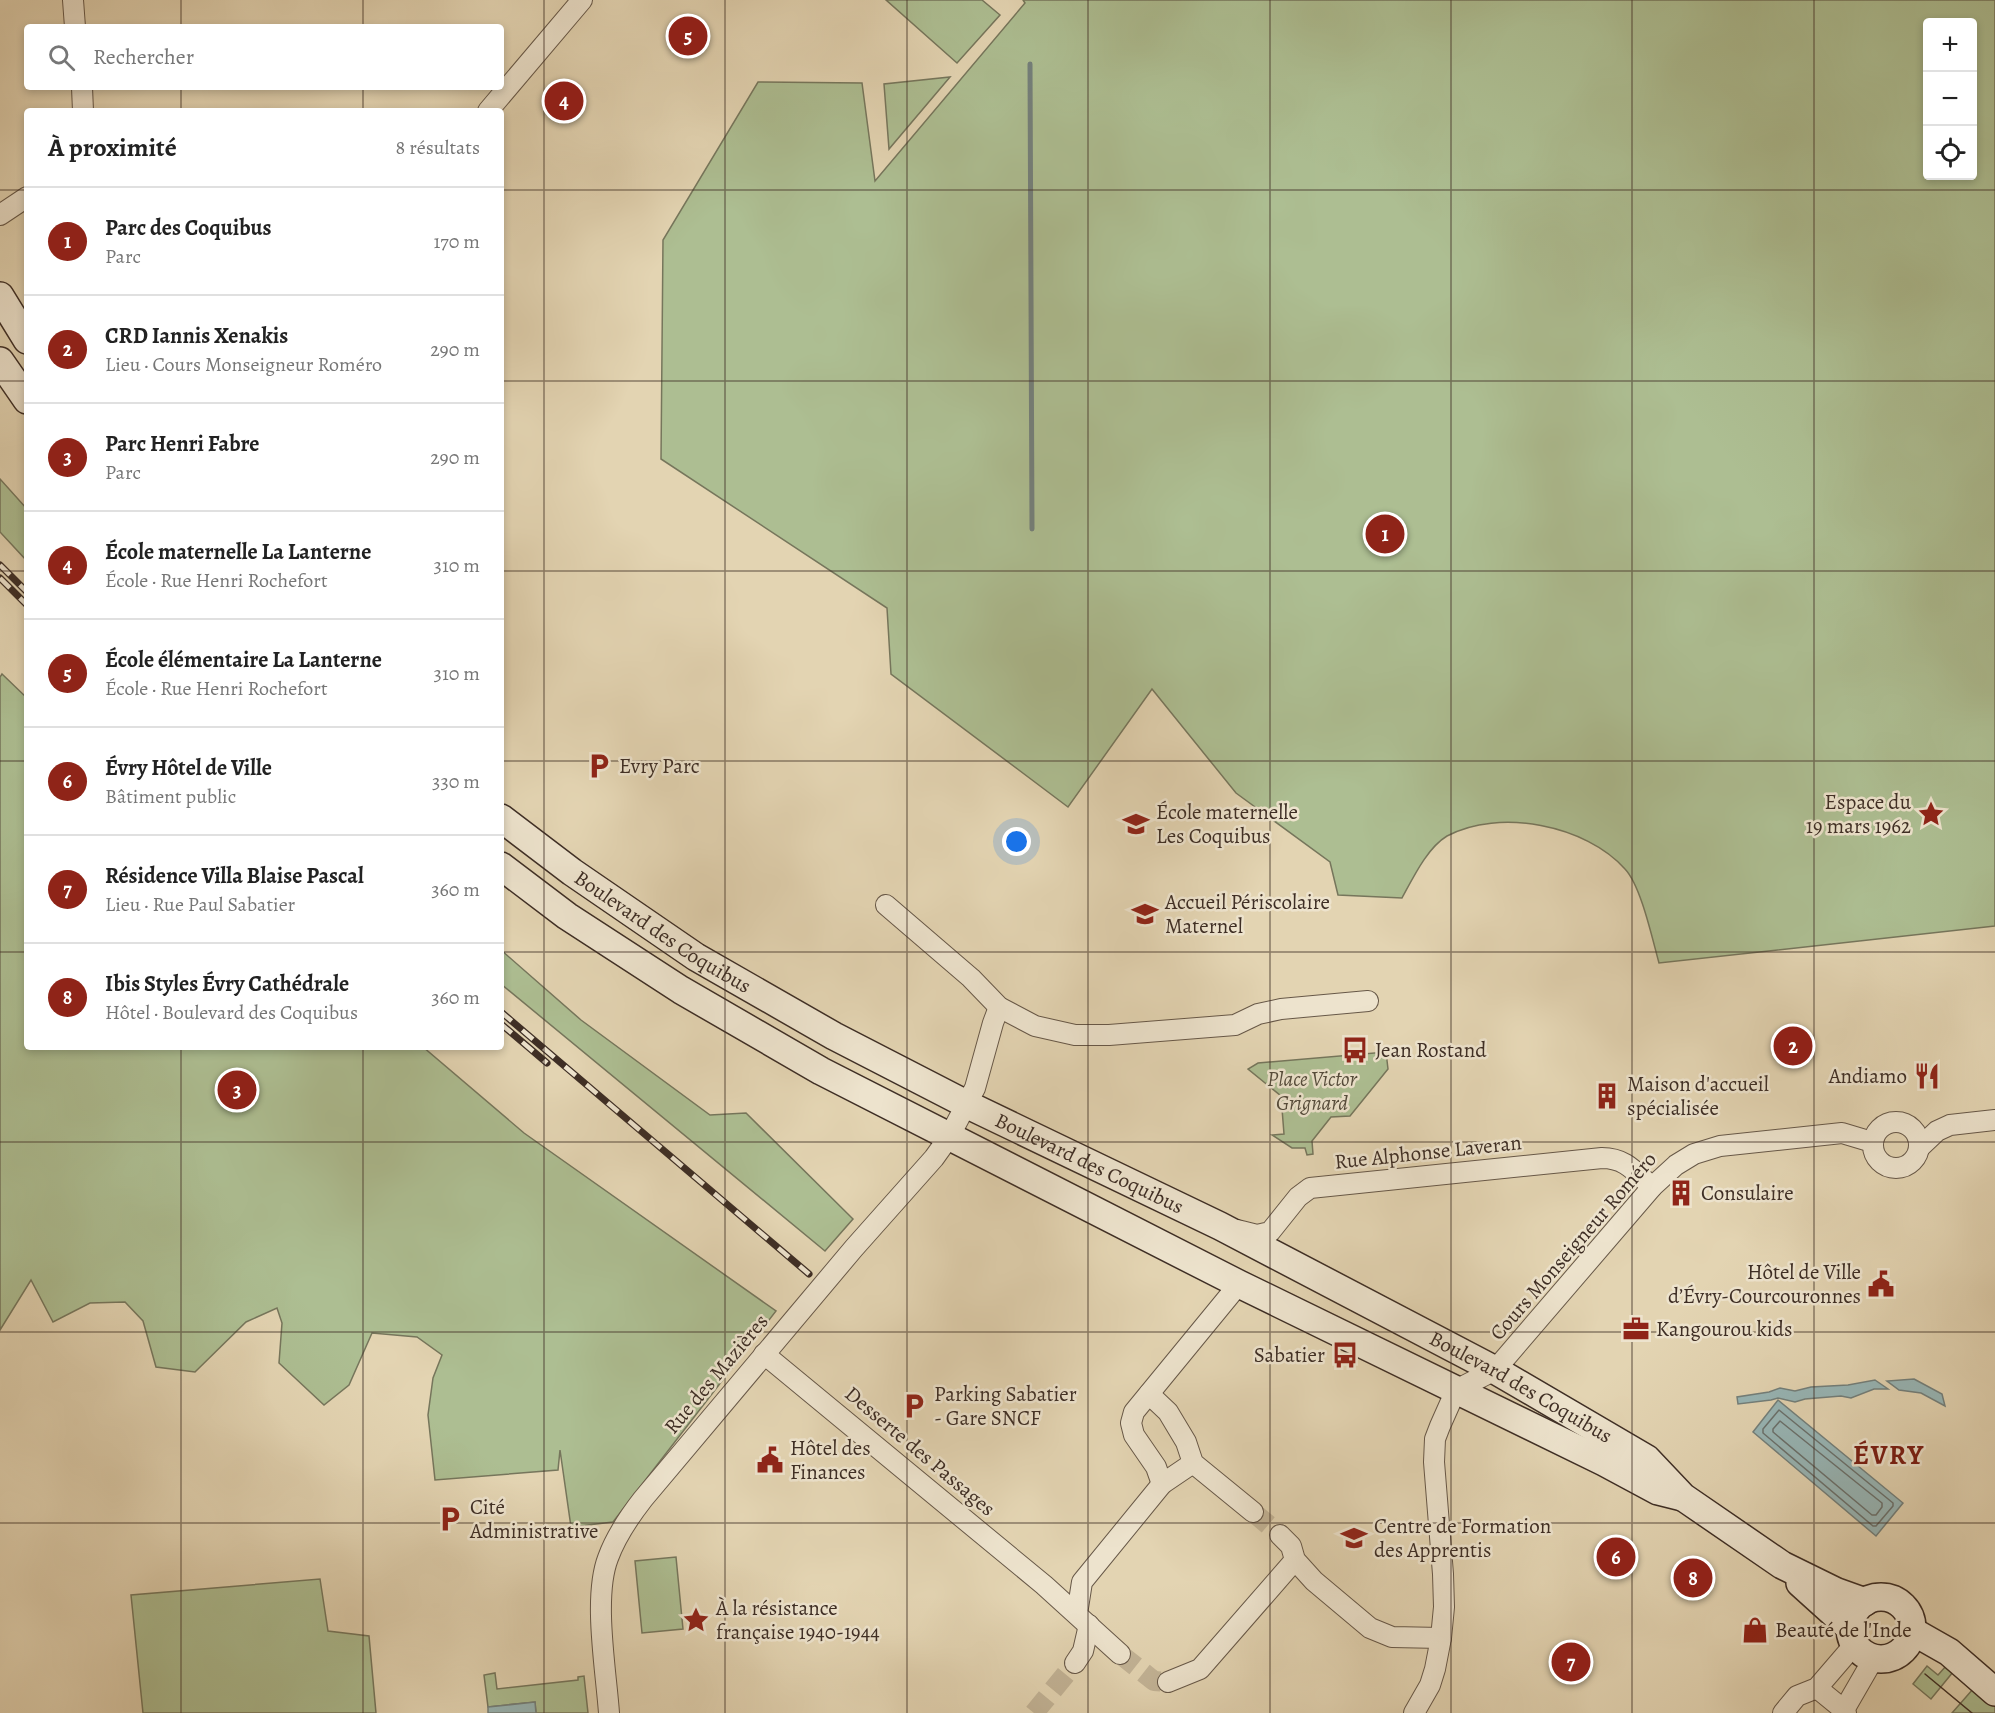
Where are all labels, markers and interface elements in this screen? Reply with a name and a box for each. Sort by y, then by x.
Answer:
pin: 5 [668,14,708,58]
map controls [1923,18,1977,180]
button: + [1923,18,1977,72]
search box [24,24,504,90]
icon: search [45,41,78,74]
text: Rechercher [93,42,194,72]
button: − [1923,72,1977,126]
pin: 4 [544,78,584,124]
button: locate [1923,126,1977,180]
text: À proximité [48,130,177,165]
text: 8 résultats [396,134,480,161]
text: Parc des Coquibus [105,213,271,243]
text: 1 [64,228,71,255]
text: 170 m [434,228,480,255]
text: Parc [105,243,141,270]
text: CRD Iannis Xenakis [105,321,288,351]
text: 2 [63,336,72,363]
text: 290 m [430,336,480,363]
text: Lieu · Cours Monseigneur Roméro [105,351,382,378]
text: Parc Henri Fabre [105,429,259,459]
text: 3 [63,444,72,471]
text: 290 m [430,444,480,471]
text: Parc [105,459,141,486]
pin: 1 [1366,512,1404,556]
text: École maternelle La Lanterne [105,537,371,567]
text: 4 [63,552,72,579]
text: 310 m [434,552,480,579]
text: École · Rue Henri Rochefort [105,567,328,594]
text: École élémentaire La Lanterne [105,645,382,675]
text: 5 [63,660,72,687]
text: 310 m [434,660,480,687]
text: École · Rue Henri Rochefort [105,675,328,702]
parking icon: Evry Parc [584,751,614,781]
place label: Evry Parc [619,752,700,780]
text: Évry Hôtel de Ville [105,753,272,783]
text: 6 [63,768,72,795]
text: 330 m [432,768,480,795]
text: Bâtiment public [105,783,236,810]
place label: Espace du 19 mars 1962 [1806,788,1912,840]
place label: École maternelle Les Coquibus [1156,798,1298,850]
place icon: Espace du 19 mars 1962 [1916,799,1946,829]
school or university icon: École maternelle Les Coquibus [1121,809,1151,839]
your location [1002,827,1031,856]
text: Résidence Villa Blaise Pascal [105,861,364,891]
street label: Boulevard des Coquibus [569,864,756,1000]
text: 7 [63,876,72,903]
text: 360 m [431,876,480,903]
place label: Accueil Périscolaire Maternel [1164,888,1330,940]
text: Lieu · Rue Paul Sabatier [105,891,295,918]
school or university icon: Accueil Périscolaire Maternel [1130,899,1160,929]
text: Ibis Styles Évry Cathédrale [105,969,349,999]
text: 8 [63,984,72,1011]
text: 360 m [431,984,480,1011]
text: Hôtel · Boulevard des Coquibus [105,999,358,1026]
pin: 2 [1774,1024,1812,1068]
bus stop icon: Jean Rostand [1340,1035,1370,1065]
place label: Jean Rostand [1375,1036,1487,1064]
restaurant icon: Andiamo [1912,1061,1942,1091]
place label: Andiamo [1828,1062,1907,1090]
park label: Place Victor Grignard [1267,1065,1358,1117]
pin: 3 [218,1068,256,1112]
place label: Maison d'accueil spécialisée [1627,1070,1769,1122]
building icon: Maison d'accueil spécialisée [1592,1081,1622,1111]
street label: Boulevard des Coquibus [991,1106,1188,1221]
street label: Rue Alphonse Laveran [1333,1128,1523,1176]
street label: Cours Monseigneur Roméro [1483,1146,1663,1346]
building icon: Consulaire [1666,1178,1696,1208]
place label: Consulaire [1701,1179,1794,1207]
place label: Hôtel de Ville d’Évry-Courcouronnes [1668,1258,1861,1310]
public building icon: Hôtel de Ville d’Évry-Courcouronnes [1866,1269,1896,1299]
street label: Rue des Mazières [658,1308,774,1440]
office icon: Kangourou kids [1621,1314,1651,1344]
place label: Kangourou kids [1656,1315,1793,1343]
street label: Boulevard des Coquibus [1425,1324,1618,1450]
bus stop icon: Sabatier [1330,1340,1360,1370]
place label: Sabatier [1254,1341,1325,1369]
street label: Desserte des Passages [839,1380,1001,1522]
place label: Parking Sabatier - Gare SNCF [934,1380,1077,1432]
parking icon: Parking Sabatier - Gare SNCF [899,1391,929,1421]
place label: Hôtel des Finances [790,1434,871,1486]
district label: ÉVRY [1853,1437,1925,1473]
public building icon: Hôtel des Finances [755,1445,785,1475]
place label: Cité Administrative [469,1493,598,1545]
parking icon: Cité Administrative [435,1504,465,1534]
place label: Centre de Formation des Apprentis [1374,1512,1551,1564]
school or university icon: Centre de Formation des Apprentis [1339,1523,1369,1553]
pin: 6 [1596,1534,1636,1580]
pin: 8 [1674,1556,1712,1600]
place label: À la résistance française 1940-1944 [715,1594,880,1646]
place icon: À la résistance française 1940-1944 [681,1605,711,1635]
shop icon: Beauté de l'Inde [1740,1615,1770,1645]
place label: Beauté de l'Inde [1775,1616,1912,1644]
pin: 7 [1552,1640,1590,1684]

